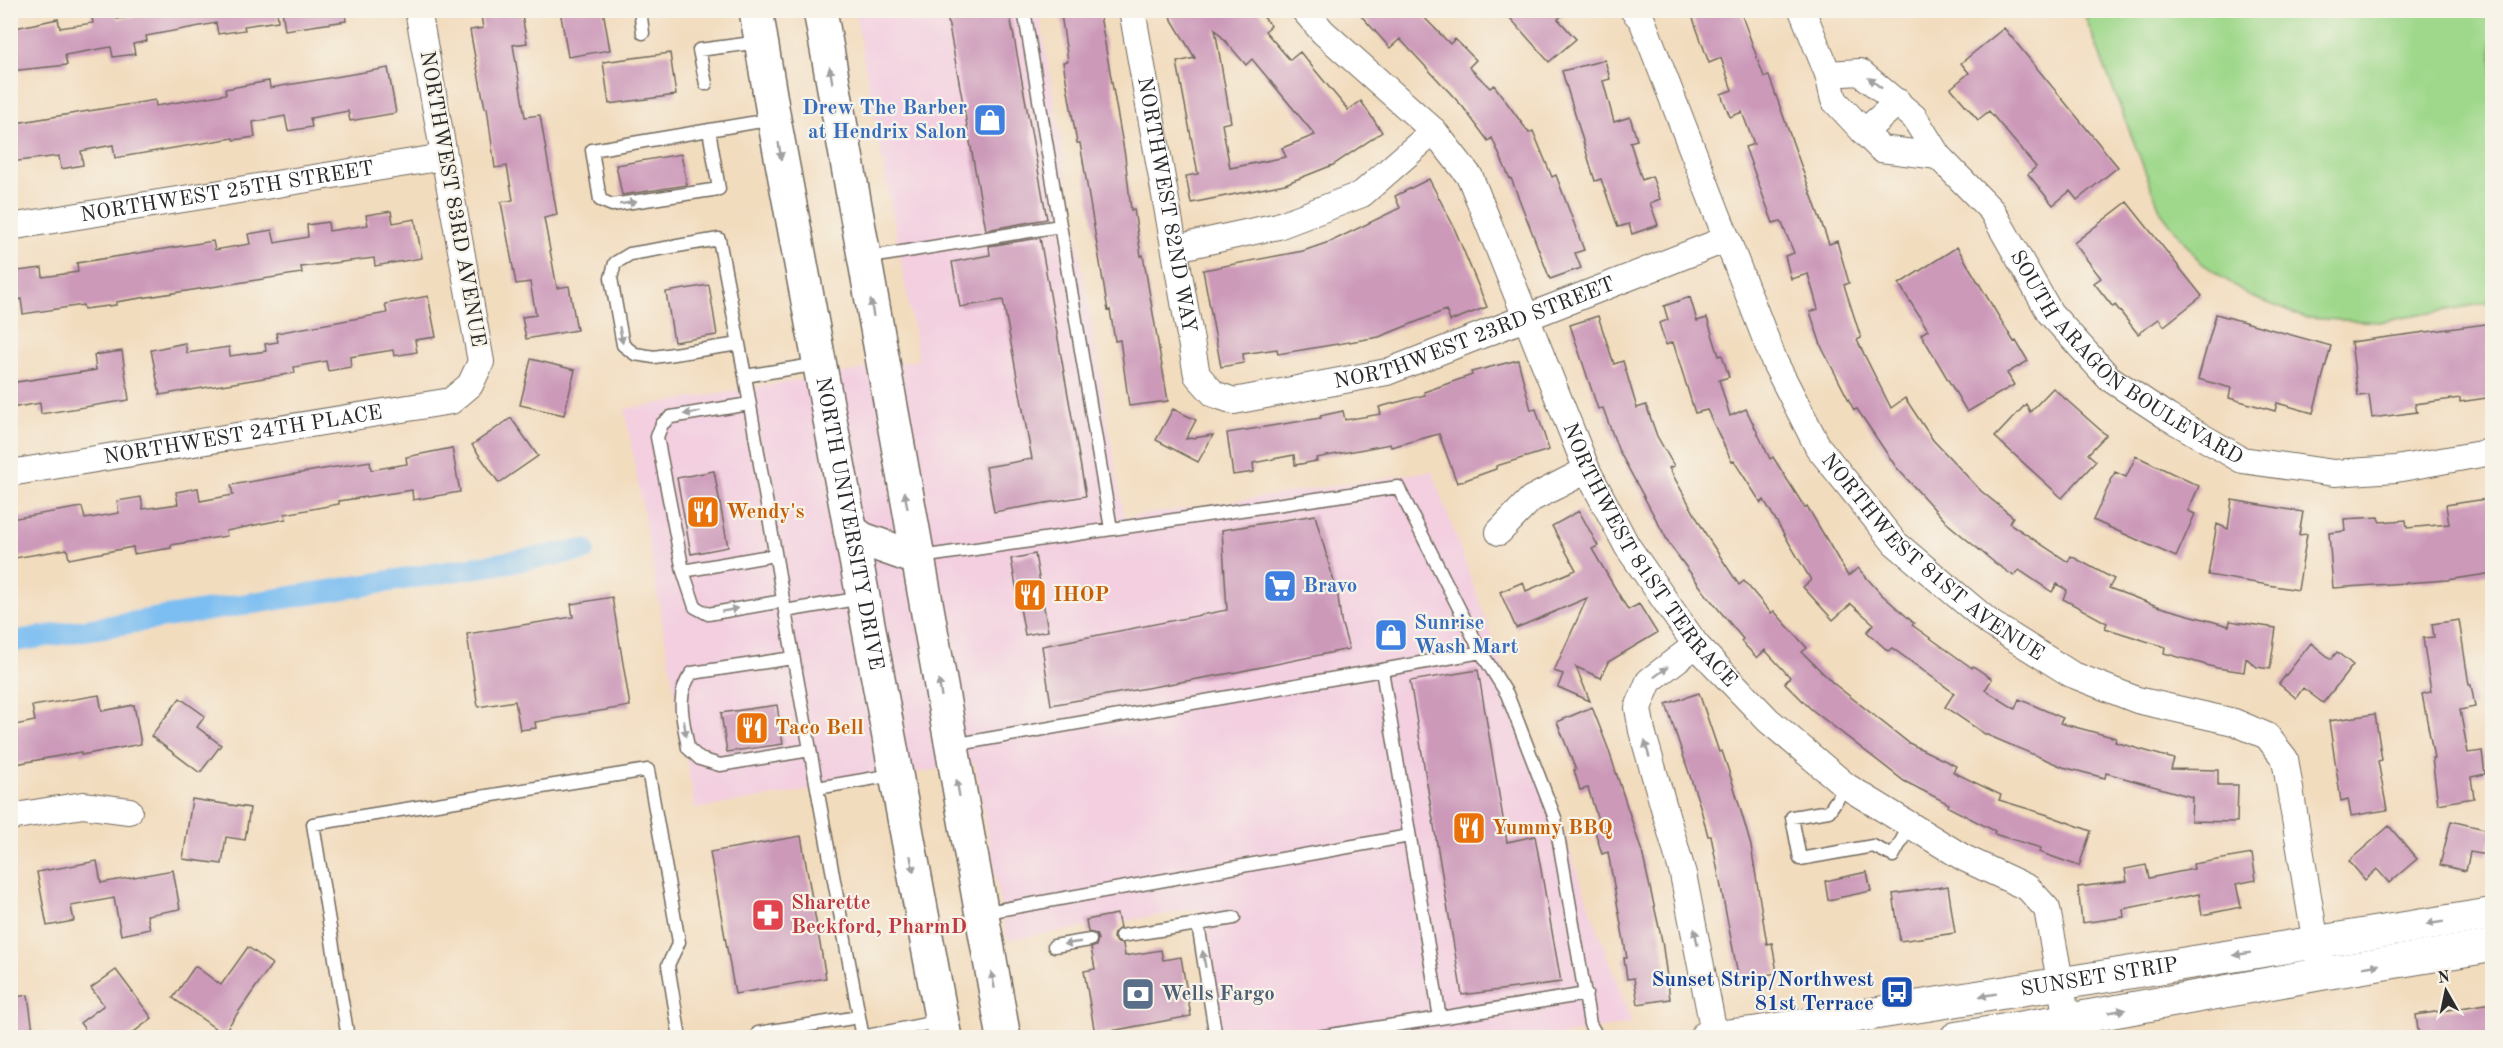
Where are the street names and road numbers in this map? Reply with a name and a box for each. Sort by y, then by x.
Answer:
street label: NORTHWEST 83RD AVENUE [416,49,488,349]
street label: NORTHWEST 82ND WAY [1134,75,1200,334]
street label: NORTHWEST 25TH STREET [79,158,376,226]
street label: SOUTH ARAGON BOULEVARD [2006,247,2246,469]
street label: NORTHWEST 23RD STREET [1332,274,1618,392]
street label: NORTH UNIVERSITY DRIVE [812,375,887,672]
street label: NORTHWEST 24TH PLACE [102,402,384,468]
street label: NORTHWEST 81ST TERRACE [1559,420,1741,691]
street label: NORTHWEST 81ST AVENUE [1817,450,2048,665]
street label: SUNSET STRIP [2019,954,2180,1000]

